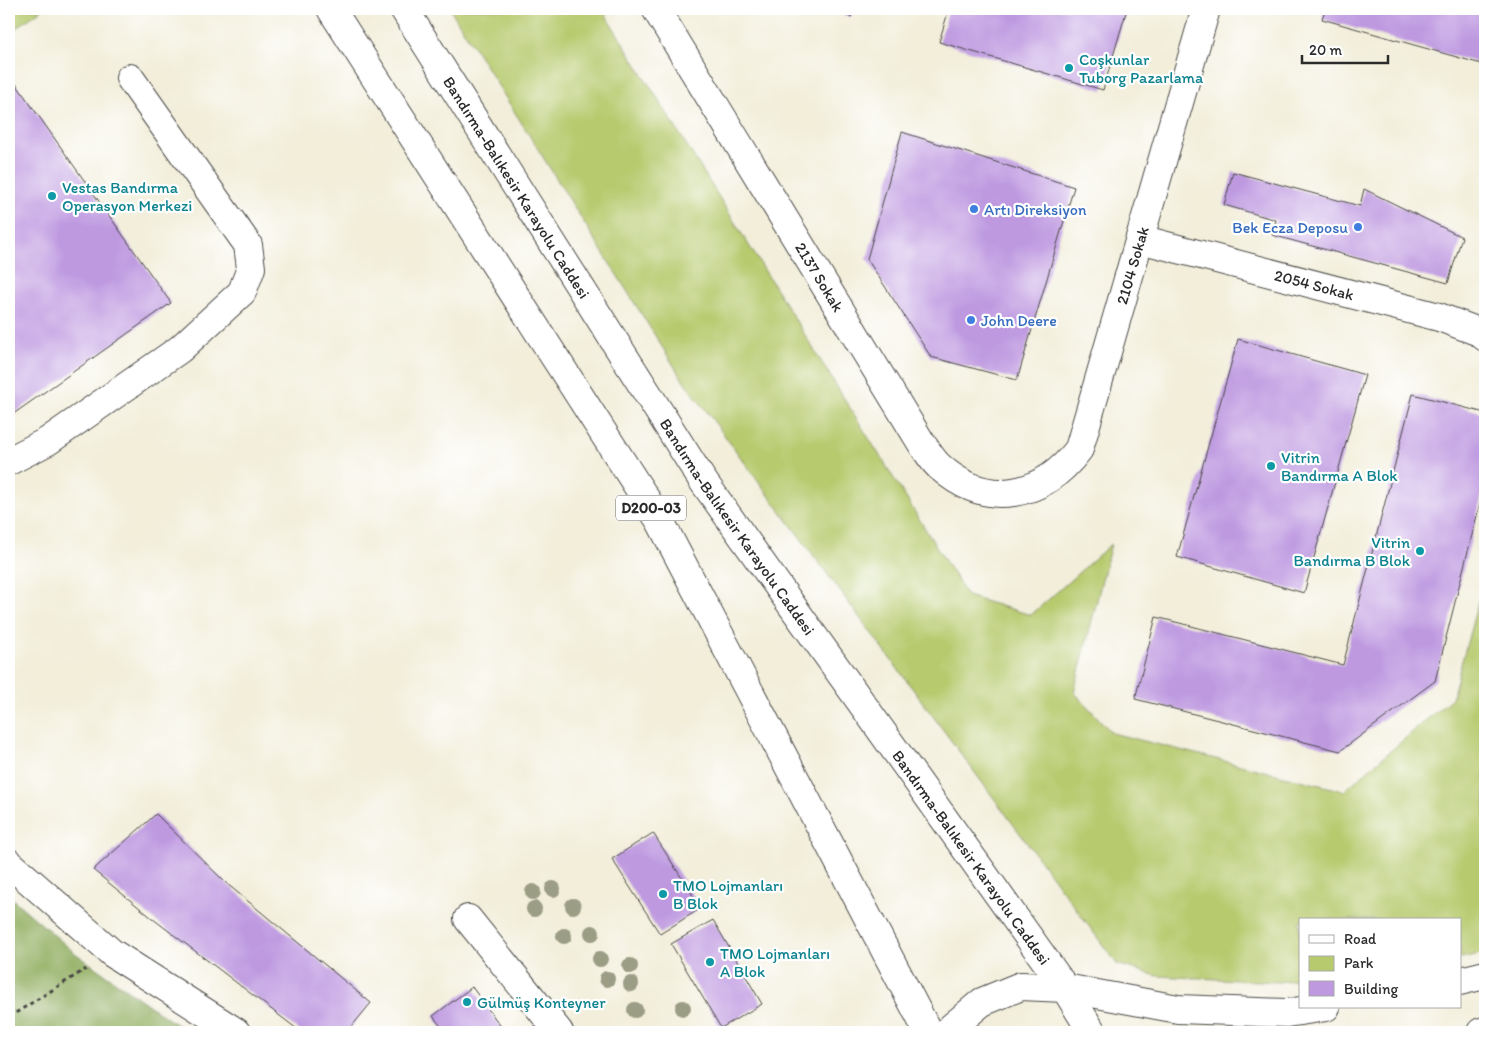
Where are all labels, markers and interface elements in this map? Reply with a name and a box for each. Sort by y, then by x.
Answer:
scale bar [1302,32,1388,64]
text: 20 m [1309,41,1343,59]
place label: Coşkunlar Tuborg Pazarlama [1079,50,1204,87]
marker: Coşkunlar Tuborg Pazarlama [1063,62,1075,74]
street label: Bandırma-Balıkesir Karayolu Caddesi [440,73,594,302]
place label: Vestas Bandırma Operasyon Merkezi [62,178,192,215]
marker: Vestas Bandırma Operasyon Merkezi [46,190,58,202]
place label: Artı Direksiyon [984,200,1087,219]
marker: Artı Direksiyon [968,203,980,215]
place label: Bek Ecza Deposu [1232,218,1348,237]
marker: Bek Ecza Deposu [1352,221,1364,233]
street label: 2104 Sokak [1112,224,1152,307]
street label: 2137 Sokak [791,239,848,315]
street label: 2054 Sokak [1272,265,1356,304]
place label: John Deere [981,311,1057,330]
marker: John Deere [965,314,977,326]
street label: Bandırma-Balıkesir Karayolu Caddesi [656,415,819,639]
place label: Vitrin Bandırma A Blok [1281,448,1398,485]
marker: Vitrin Bandırma A Blok [1265,460,1277,472]
road number: D200-03 [616,496,686,520]
place label: Vitrin Bandırma B Blok [1293,533,1411,570]
marker: Vitrin Bandırma B Blok [1414,545,1426,557]
street label: Bandırma-Balıkesir Karayolu Caddesi [889,746,1055,968]
place label: TMO Lojmanları B Blok [673,876,783,913]
marker: TMO Lojmanları B Blok [657,888,669,900]
legend [1299,918,1462,1008]
text: Road [1344,930,1377,948]
place label: TMO Lojmanları A Blok [720,944,830,981]
text: Park [1344,954,1374,972]
marker: TMO Lojmanları A Blok [704,956,716,968]
text: Building [1344,980,1398,998]
place label: Gülmüş Konteyner [477,993,606,1012]
marker: Gülmüş Konteyner [461,996,473,1008]

